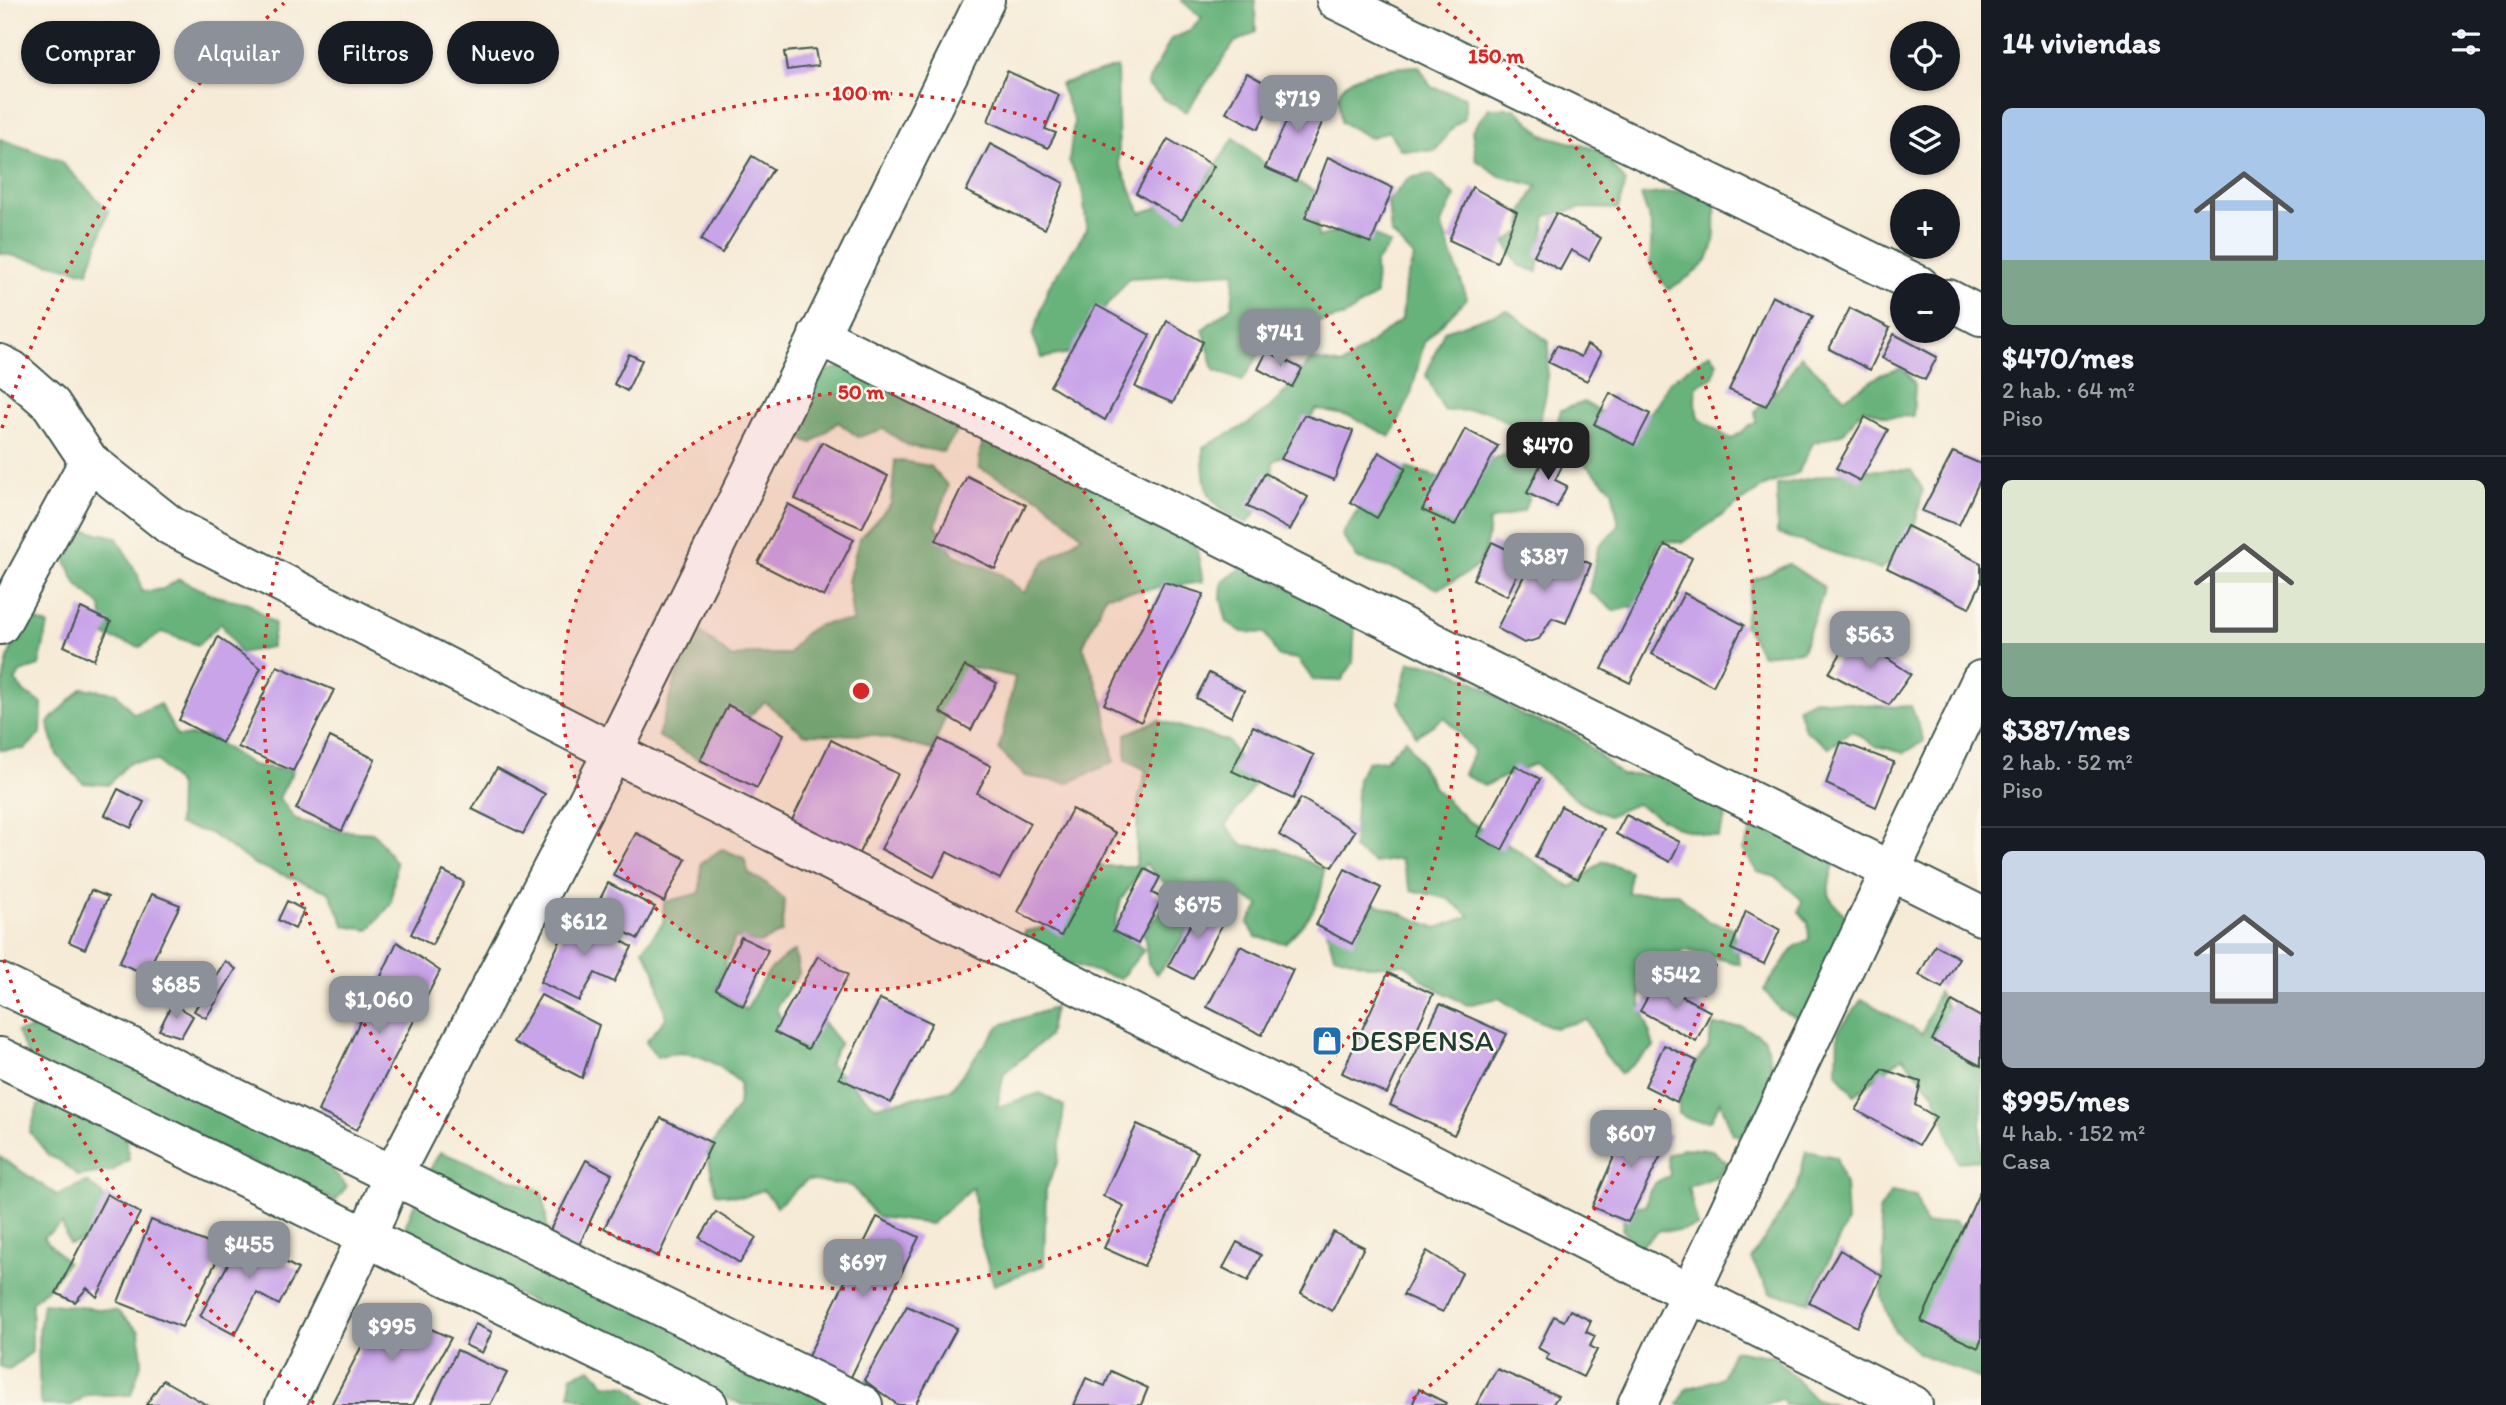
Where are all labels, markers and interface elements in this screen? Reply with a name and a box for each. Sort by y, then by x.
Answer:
chip: Comprar [21,21,160,84]
chip: Alquilar [174,21,304,84]
chip: Filtros [318,21,433,84]
chip: Nuevo [447,21,559,84]
map controls [1890,21,1960,343]
button: locate [1890,21,1960,91]
icon: filters [2447,23,2485,61]
text: 14 viviendas [2002,24,2161,61]
text: 150 m [1468,43,1524,68]
pin: $719 [1257,76,1339,135]
text: 100 m [832,80,890,105]
text: $719 [1275,84,1321,112]
button: layers [1890,105,1960,175]
icon: home [2181,153,2307,279]
button: + [1890,189,1960,259]
button: − [1890,273,1960,343]
pin: $741 [1239,310,1321,369]
text: $741 [1256,318,1304,346]
text: $470/mes [2002,339,2134,376]
text: 2 hab. · 64 m² [2002,376,2135,404]
text: 50 m [838,379,885,404]
text: Piso [2002,404,2043,432]
pin: $470 [1507,422,1589,482]
text: $470 [1522,431,1574,459]
icon: home [2181,525,2307,651]
pin: $387 [1503,534,1585,593]
text: $387 [1520,542,1568,570]
pin: $563 [1829,612,1911,671]
text: $563 [1846,620,1894,648]
centre of rings [849,679,873,703]
text: $387/mes [2002,711,2130,748]
text: 2 hab. · 52 m² [2002,748,2133,776]
text: Piso [2002,776,2043,804]
pin: $675 [1157,881,1239,941]
text: $675 [1174,890,1222,918]
icon: home [2181,896,2307,1022]
pin: $612 [543,898,625,958]
text: $612 [561,907,607,935]
pin: $542 [1635,951,1717,1011]
text: $542 [1651,960,1701,988]
pin: $685 [135,962,217,1021]
text: $685 [152,970,200,998]
pin: $1,060 [322,976,436,1036]
text: $1,060 [345,985,413,1013]
place label: DESPENSA [1350,1022,1494,1059]
shop icon: DESPENSA [1310,1024,1344,1058]
text: $995/mes [2002,1082,2130,1119]
pin: $607 [1590,1110,1672,1170]
text: $607 [1606,1119,1656,1147]
text: 4 hab. · 152 m² [2002,1119,2145,1147]
text: Casa [2002,1147,2050,1175]
pin: $455 [208,1222,290,1281]
text: $455 [224,1230,274,1258]
pin: $697 [822,1240,904,1299]
text: $697 [839,1248,887,1276]
pin: $995 [351,1304,433,1363]
text: $995 [368,1312,416,1340]

